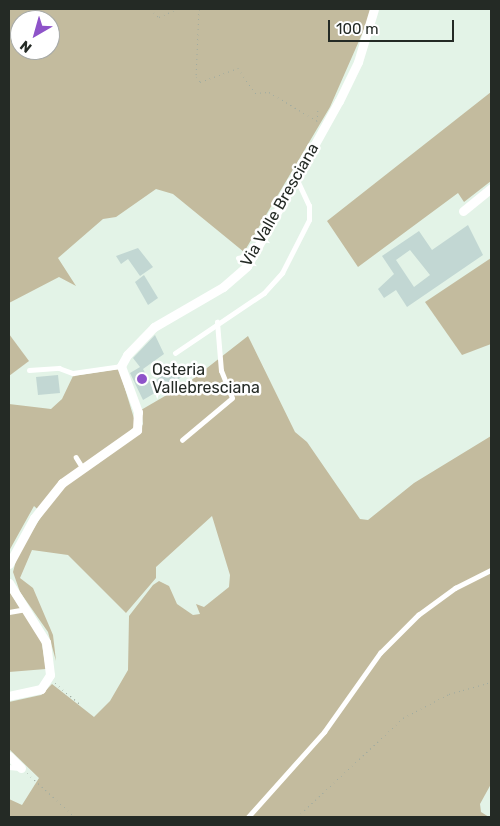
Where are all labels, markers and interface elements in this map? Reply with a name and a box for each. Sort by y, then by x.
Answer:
north arrow [10,10,60,60]
scale bar [330,10,456,42]
text: 100 m [336,20,378,38]
text: N [17,37,35,56]
street label: Via Valle Bresciana [237,140,323,270]
place label: Osteria Vallebresciana [152,360,260,398]
marker: Osteria Vallebresciana [136,373,148,385]

